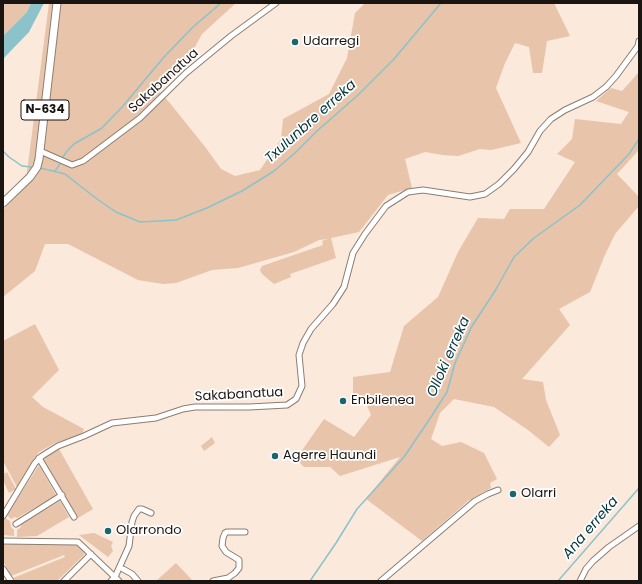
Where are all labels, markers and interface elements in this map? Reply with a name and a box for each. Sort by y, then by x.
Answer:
place label: Udarregi [303,34,359,50]
marker: Udarregi [290,37,300,47]
street label: Sakabanatua [126,46,202,116]
water label: Txulunbre erreka [262,77,360,167]
road number: N-634 [21,100,69,120]
water label: Olloki erreka [424,314,474,400]
street label: Sakabanatua [194,385,284,405]
place label: Enbilenea [351,393,414,409]
marker: Enbilenea [338,396,348,406]
place label: Agerre Haundi [283,448,376,464]
marker: Agerre Haundi [270,451,280,461]
place label: Olarri [521,486,556,502]
marker: Olarri [508,489,518,499]
water label: Ana erreka [560,494,622,562]
place label: Olarrondo [116,523,182,539]
marker: Olarrondo [103,526,113,536]

